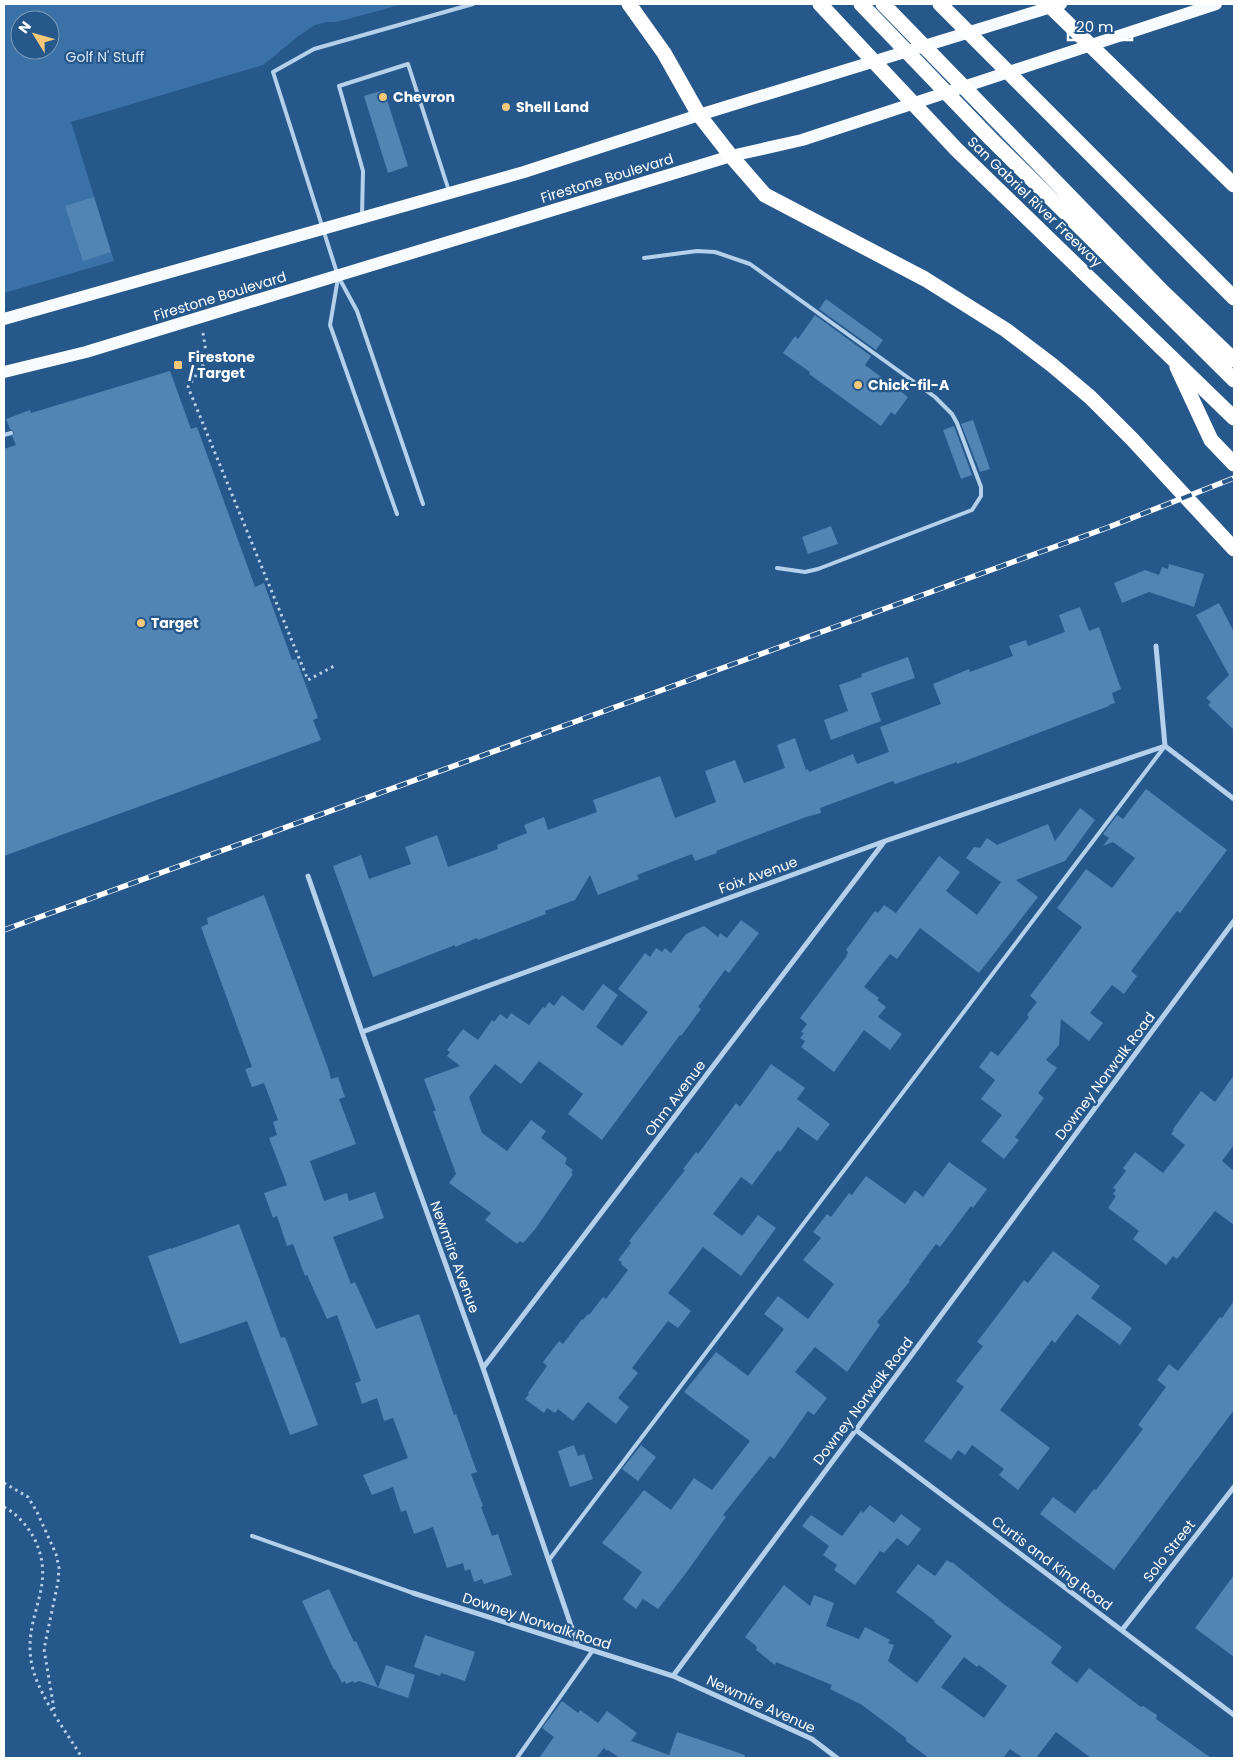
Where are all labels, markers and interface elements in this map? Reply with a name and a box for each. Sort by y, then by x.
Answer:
north arrow [10,10,60,60]
scale bar [1068,10,1132,42]
text: 20 m [1076,16,1114,37]
text: N [13,17,36,37]
park label: Golf N' Stuff [66,47,145,67]
place label: Chevron [393,87,455,107]
marker: Chevron [377,91,389,103]
place label: Shell Land [516,97,589,117]
marker: Shell Land [500,101,512,113]
street label: San Gabriel River Freeway [963,132,1107,272]
street label: Firestone Boulevard [538,148,676,208]
street label: Firestone Boulevard [151,266,289,326]
place label: Firestone / Target [188,347,255,383]
marker: Firestone / Target [172,359,184,371]
place label: Chick-fil-A [868,375,950,395]
marker: Chick-fil-A [852,379,864,391]
place label: Target [151,613,199,633]
marker: Target [135,617,147,629]
street label: Foix Avenue [716,851,800,899]
street label: Downey Norwalk Road [1050,1008,1160,1144]
street label: Ohm Avenue [640,1056,710,1140]
street label: Newmire Avenue [425,1198,485,1316]
street label: Downey Norwalk Road [808,1333,918,1469]
street label: Curtis and King Road [987,1511,1117,1615]
street label: Solo Street [1138,1516,1200,1586]
street label: Downey Norwalk Road [460,1587,614,1655]
street label: Newmire Avenue [703,1670,819,1738]

